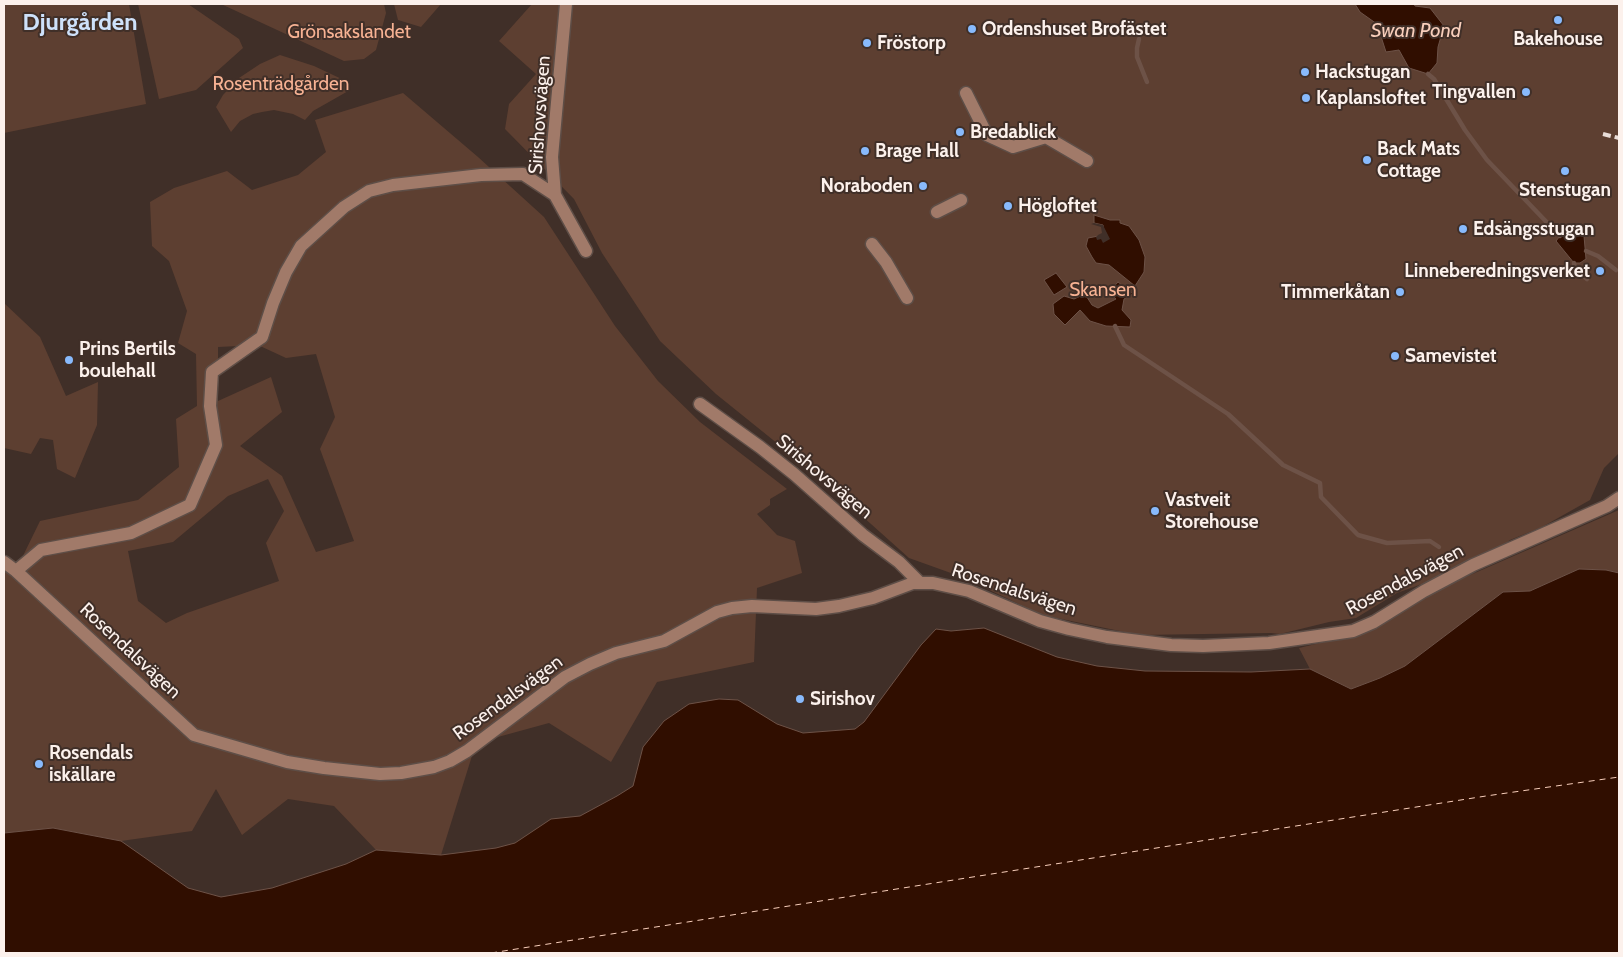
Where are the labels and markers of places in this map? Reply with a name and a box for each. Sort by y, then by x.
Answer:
marker: Bakehouse [1552,14,1564,26]
place label: Ordenshuset Brofästet [982,18,1166,40]
marker: Ordenshuset Brofästet [966,23,978,35]
place label: Bakehouse [1513,28,1603,50]
place label: Fröstorp [877,32,946,54]
marker: Fröstorp [861,37,873,49]
place label: Hackstugan [1315,61,1411,83]
marker: Hackstugan [1299,66,1311,78]
place label: Tingvallen [1432,81,1516,103]
marker: Tingvallen [1520,86,1532,98]
place label: Kaplansloftet [1316,87,1426,109]
marker: Kaplansloftet [1300,92,1312,104]
place label: Bredablick [970,121,1056,143]
marker: Bredablick [954,126,966,138]
place label: Back Mats Cottage [1377,138,1460,182]
place label: Brage Hall [875,140,959,162]
marker: Brage Hall [859,145,871,157]
marker: Back Mats Cottage [1361,154,1373,166]
marker: Stenstugan [1559,165,1571,177]
place label: Noraboden [821,175,913,197]
place label: Stenstugan [1519,179,1611,201]
marker: Noraboden [917,180,929,192]
place label: Högloftet [1018,195,1097,217]
marker: Högloftet [1002,200,1014,212]
place label: Edsängsstugan [1473,218,1595,240]
marker: Edsängsstugan [1457,223,1469,235]
place label: Linneberedningsverket [1404,260,1590,282]
marker: Linneberedningsverket [1594,265,1606,277]
place label: Timmerkåtan [1281,281,1390,303]
marker: Timmerkåtan [1394,286,1406,298]
place label: Prins Bertils boulehall [79,338,176,382]
place label: Samevistet [1405,345,1497,367]
marker: Samevistet [1389,350,1401,362]
marker: Prins Bertils boulehall [63,354,75,366]
place label: Vastveit Storehouse [1165,489,1259,533]
marker: Vastveit Storehouse [1149,505,1161,517]
place label: Sirishov [810,688,875,710]
marker: Sirishov [794,693,806,705]
place label: Rosendals iskällare [49,742,133,786]
marker: Rosendals iskällare [33,758,45,770]

